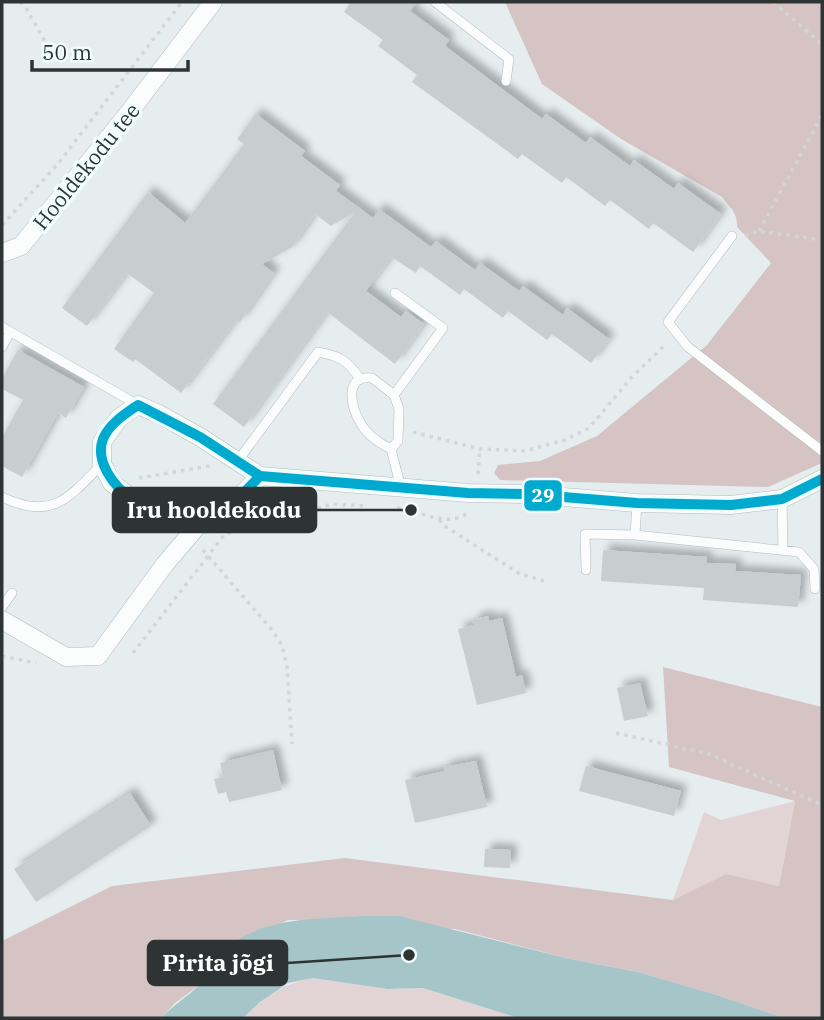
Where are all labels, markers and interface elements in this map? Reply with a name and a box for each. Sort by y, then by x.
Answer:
scale bar [32,28,187,72]
text: 50 m [42,38,92,66]
street label: Hooldekodu tee [26,97,146,235]
line badge: 29 [523,479,563,512]
text: 29 [532,483,554,507]
callout: Iru hooldekodu [113,488,316,532]
text: Iru hooldekodu [127,494,301,524]
callout: Pirita jõgi [148,941,287,985]
text: Pirita jõgi [162,947,274,977]

